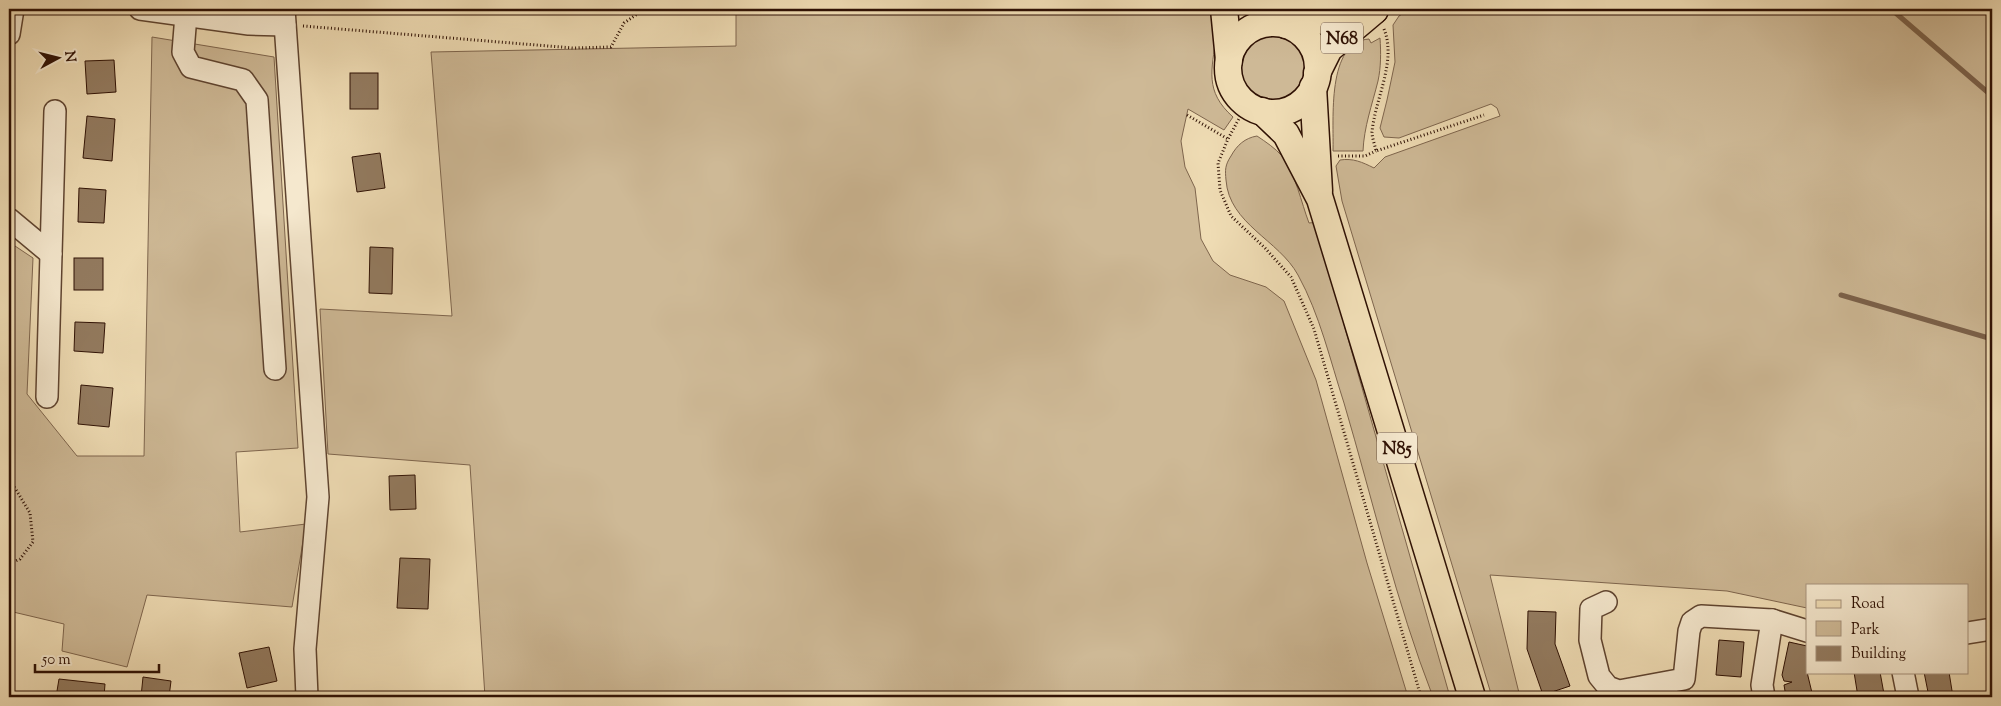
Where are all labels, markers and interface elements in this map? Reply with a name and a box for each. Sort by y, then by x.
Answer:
road number: N68 [1321,22,1363,54]
north arrow [32,32,82,82]
text: N [58,50,80,63]
road number: N85 [1377,432,1417,463]
legend [1806,584,1968,674]
text: Road [1851,594,1885,615]
text: Park [1851,620,1880,641]
scale bar [35,641,159,673]
text: Building [1851,644,1906,665]
text: 50 m [41,650,71,671]

